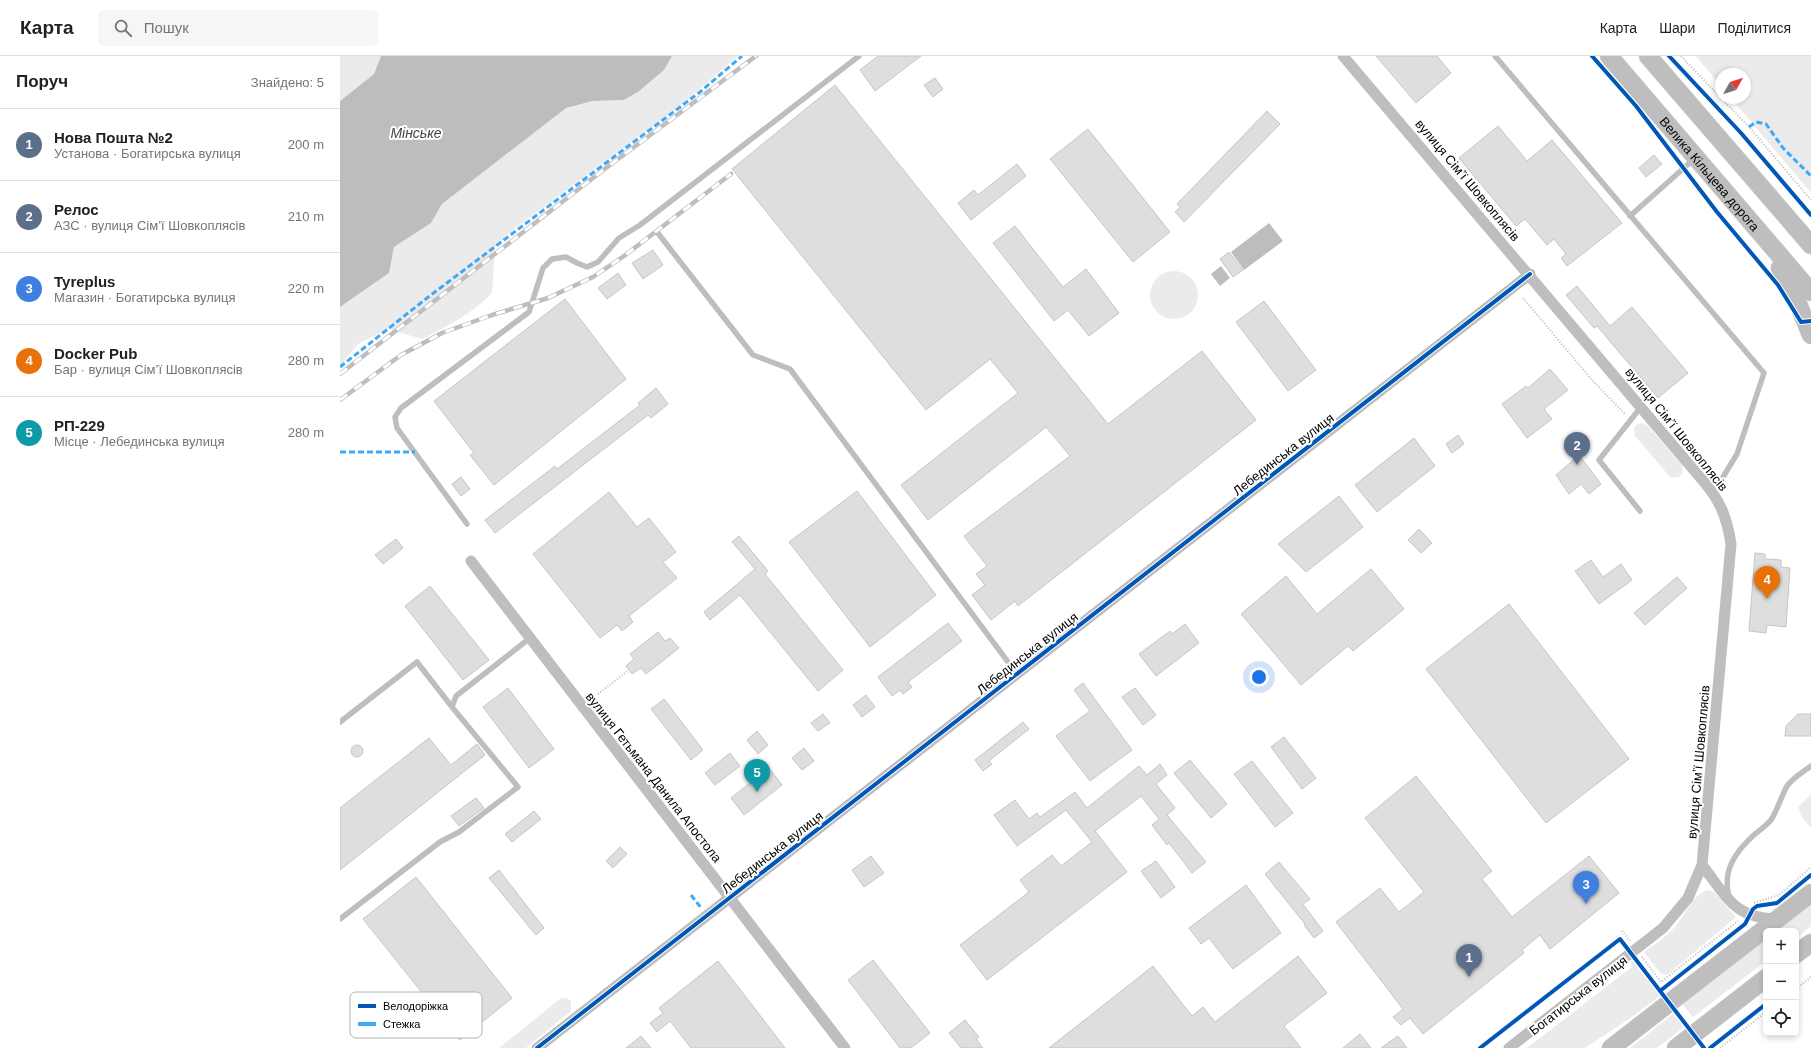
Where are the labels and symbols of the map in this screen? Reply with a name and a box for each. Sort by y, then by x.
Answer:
north arrow [1715,68,1751,104]
street label: Велика Кільцева дорога [1657,114,1763,235]
street label: вулиця Сімʼї Шовкоплясів [1412,116,1523,244]
water label: Мінське [390,125,442,141]
street label: вулиця Сімʼї Шовкоплясів [1622,365,1731,494]
street label: Лебединська вулиця [1230,410,1337,499]
pin: 2 [1564,432,1590,465]
pin: 4 [1754,566,1780,599]
street label: Лебединська вулиця [974,609,1081,698]
your location [1249,667,1269,687]
street label: вулиця Сімʼї Шовкоплясів [1684,685,1713,839]
street label: вулиця Гетьмана Данила Апостола [583,689,725,866]
pin: 5 [744,759,770,792]
street label: Лебединська вулиця [719,808,826,897]
pin: 3 [1573,871,1599,904]
pin: 1 [1456,944,1482,977]
street label: Богатирська вулиця [1526,953,1630,1038]
legend [350,992,482,1038]
text: Велодоріжка [383,1000,449,1012]
text: Стежка [383,1018,421,1030]

